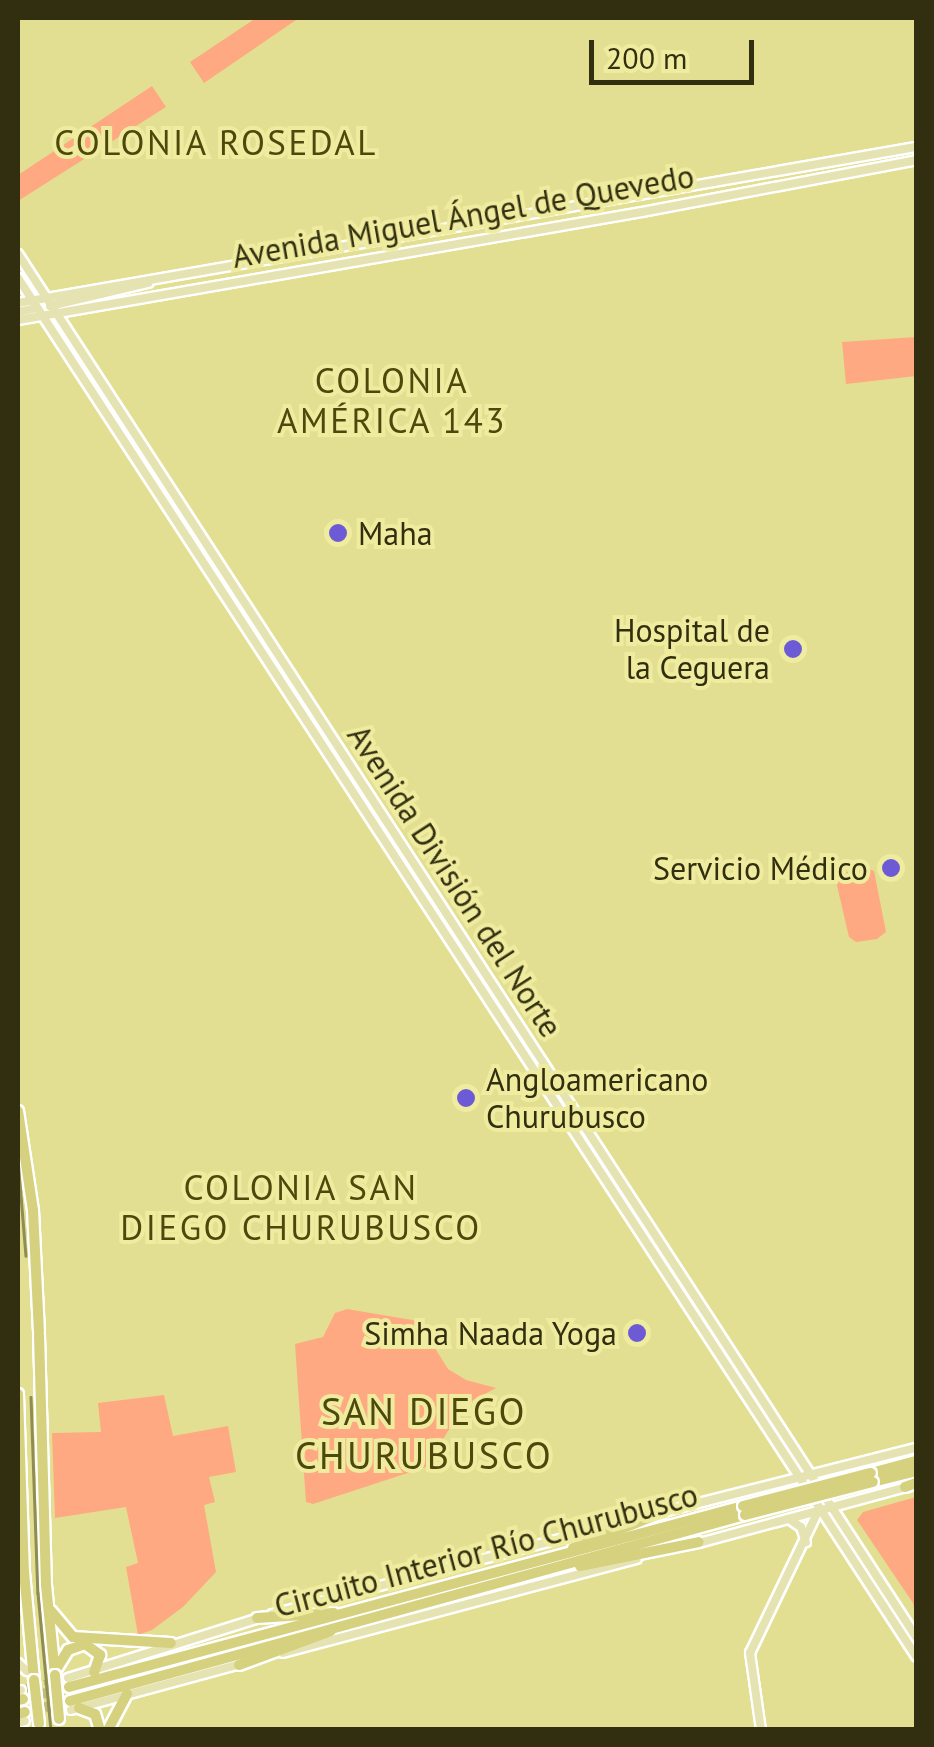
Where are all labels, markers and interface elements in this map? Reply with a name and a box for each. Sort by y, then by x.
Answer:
scale bar [594,20,759,82]
text: 200 m [606,38,687,77]
district label: COLONIA ROSEDAL [54,121,378,163]
street label: Avenida Miguel Ángel de Quevedo [229,156,697,276]
district label: COLONIA AMÉRICA 143 [276,359,508,441]
place label: Maha [358,514,433,552]
marker: Maha [327,522,349,544]
place label: Hospital de la Ceguera [614,612,770,687]
marker: Hospital de la Ceguera [780,636,806,662]
street label: Avenida División del Norte [340,718,570,1044]
place label: Servicio Médico [653,849,868,887]
marker: Servicio Médico [878,855,904,881]
place label: Angloamericano Churubusco [486,1061,708,1136]
marker: Angloamericano Churubusco [455,1087,477,1109]
district label: COLONIA SAN DIEGO CHURUBUSCO [120,1166,482,1248]
place label: Simha Naada Yoga [363,1314,617,1352]
marker: Simha Naada Yoga [626,1322,648,1344]
district label: SAN DIEGO CHURUBUSCO [295,1388,553,1478]
street label: Circuito Interior Río Churubusco [270,1475,702,1625]

